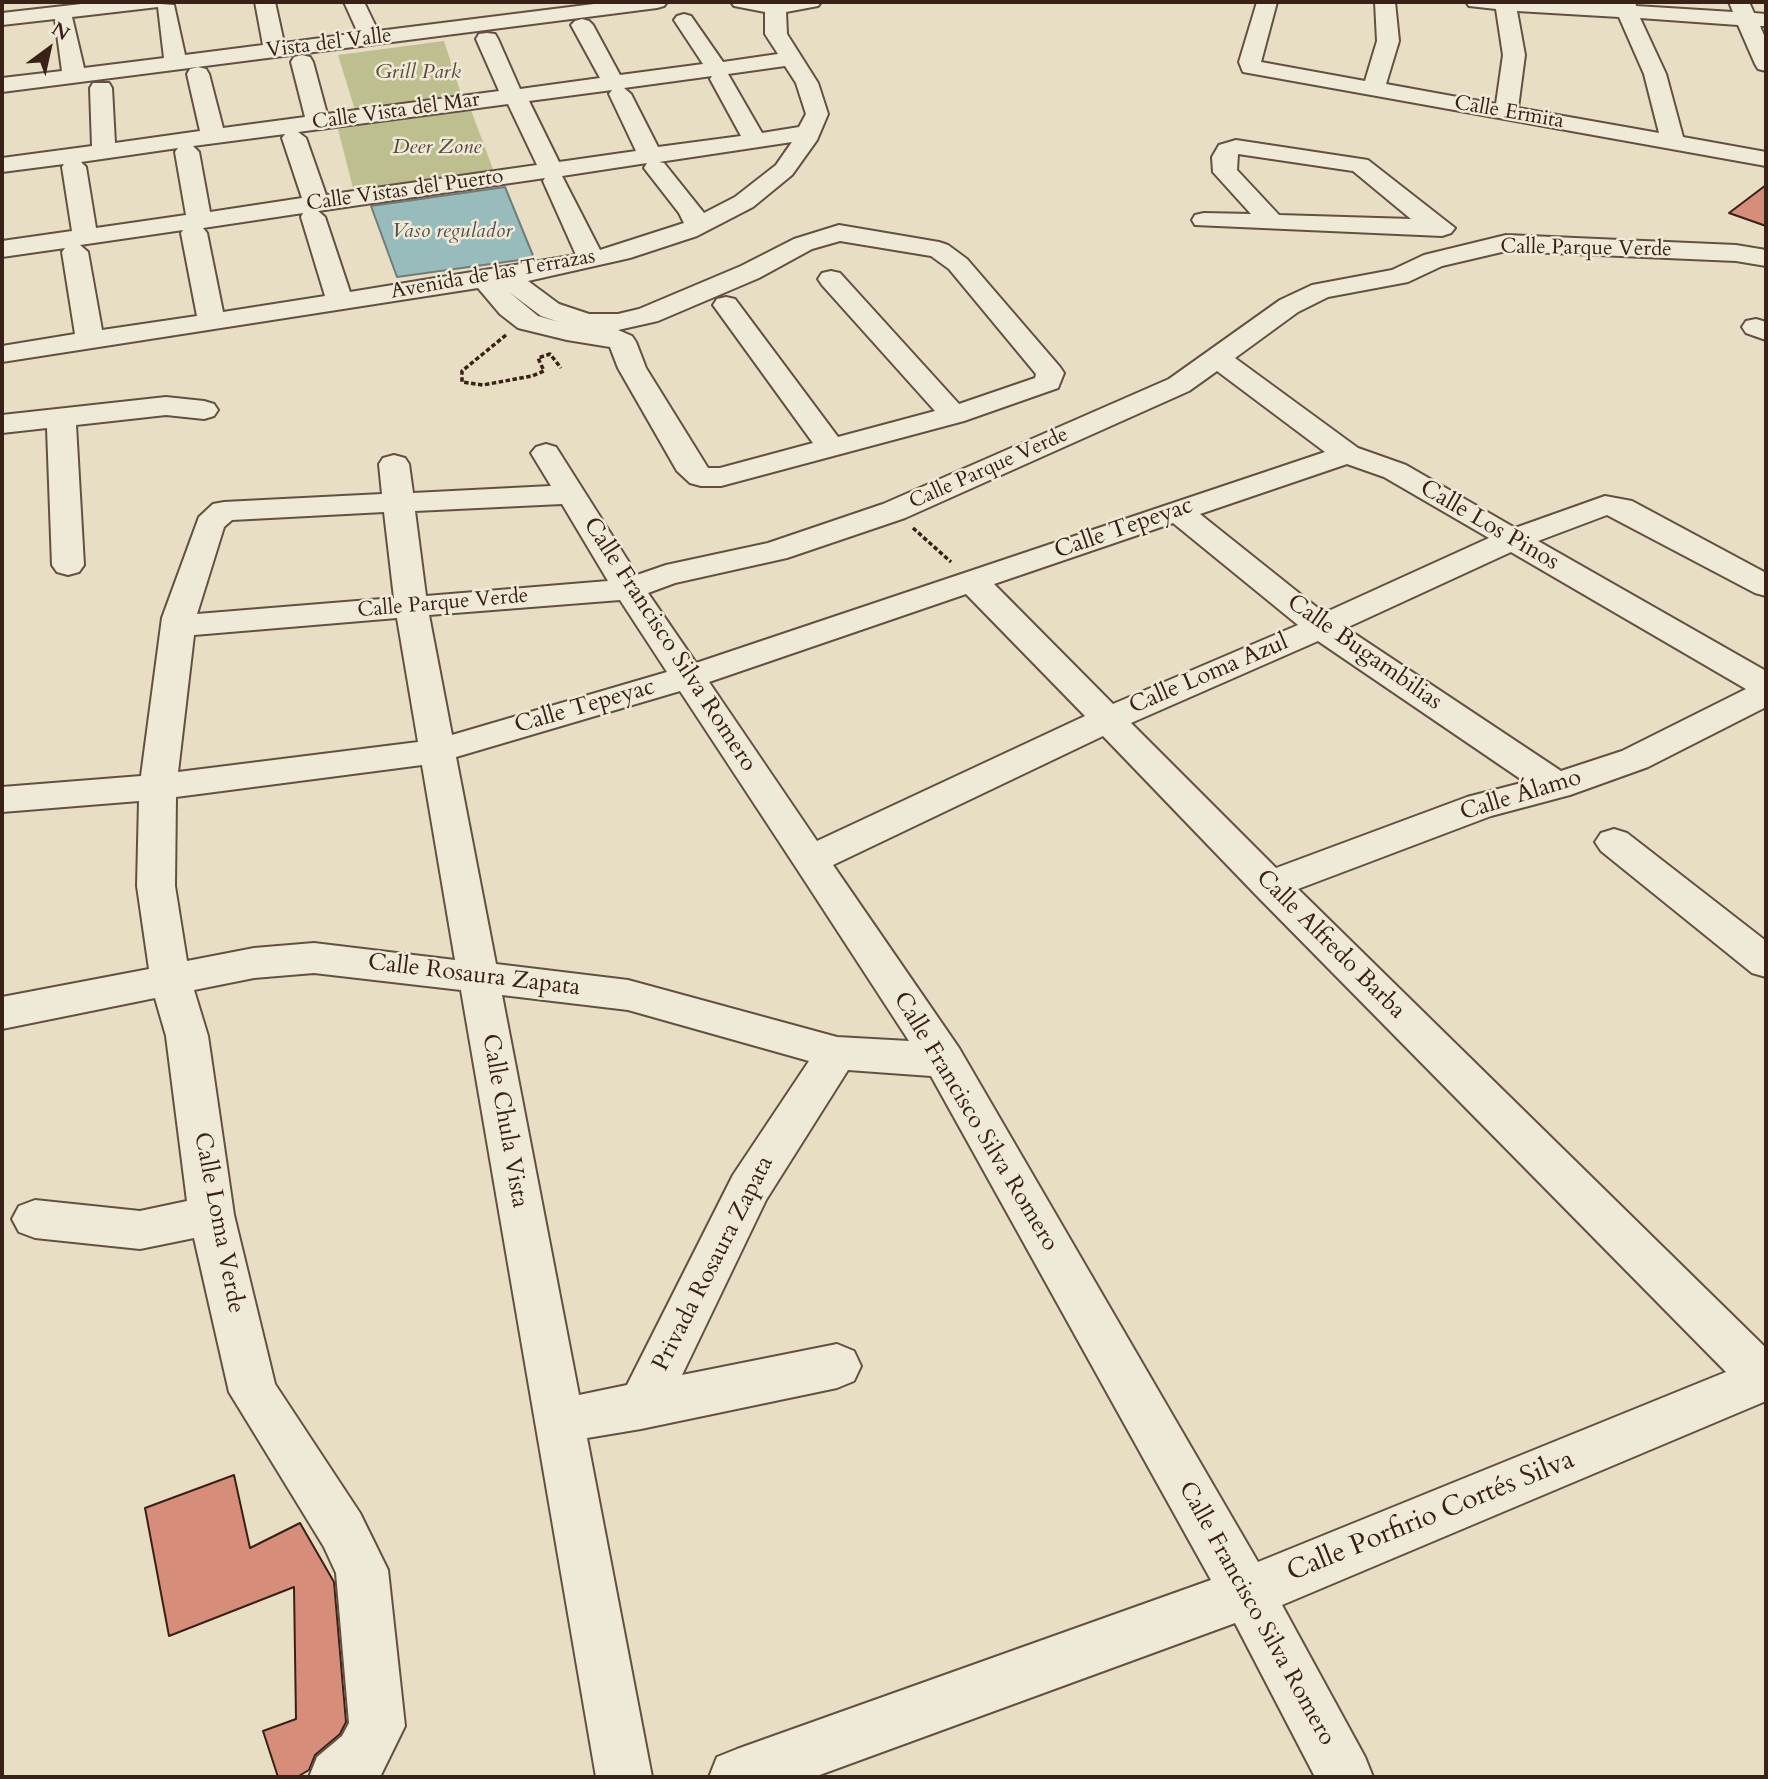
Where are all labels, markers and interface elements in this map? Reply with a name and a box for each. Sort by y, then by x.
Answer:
north arrow [14,14,84,84]
text: N [46,16,74,47]
street label: Vista del Valle [265,24,393,64]
park label: Grill Park [375,60,461,86]
street label: Calle Vista del Mar [311,88,481,136]
street label: Calle Ermita [1452,91,1566,135]
park label: Deer Zone [393,135,481,161]
street label: Calle Vistas del Puerto [305,165,505,217]
water label: Vaso regulador [392,219,512,245]
street label: Calle Parque Verde [1500,235,1672,263]
street label: Avenida de las Terrazas [389,245,597,305]
street label: Calle Parque Verde [906,423,1072,515]
street label: Calle Los Pinos [1414,475,1564,577]
street label: Calle Tepeyac [1051,492,1197,566]
street label: Calle Francisco Silva Romero [576,513,762,777]
street label: Calle Parque Verde [357,584,529,624]
street label: Calle Bugambilias [1281,589,1447,717]
street label: Calle Loma Azul [1125,629,1293,721]
street label: Calle Tepeyac [512,673,658,741]
street label: Calle Álamo [1457,764,1585,828]
street label: Calle Alfredo Barba [1249,864,1411,1026]
street label: Calle Rosaura Zapata [366,949,582,1003]
street label: Calle Francisco Silva Romero [886,987,1064,1257]
street label: Calle Chula Vista [475,1032,533,1210]
street label: Calle Loma Verde [186,1130,250,1316]
street label: Privada Rosaura Zapata [647,1152,781,1376]
street label: Calle Porfirio Cortés Silva [1282,1444,1580,1590]
street label: Calle Francisco Silva Romero [1171,1477,1341,1751]

